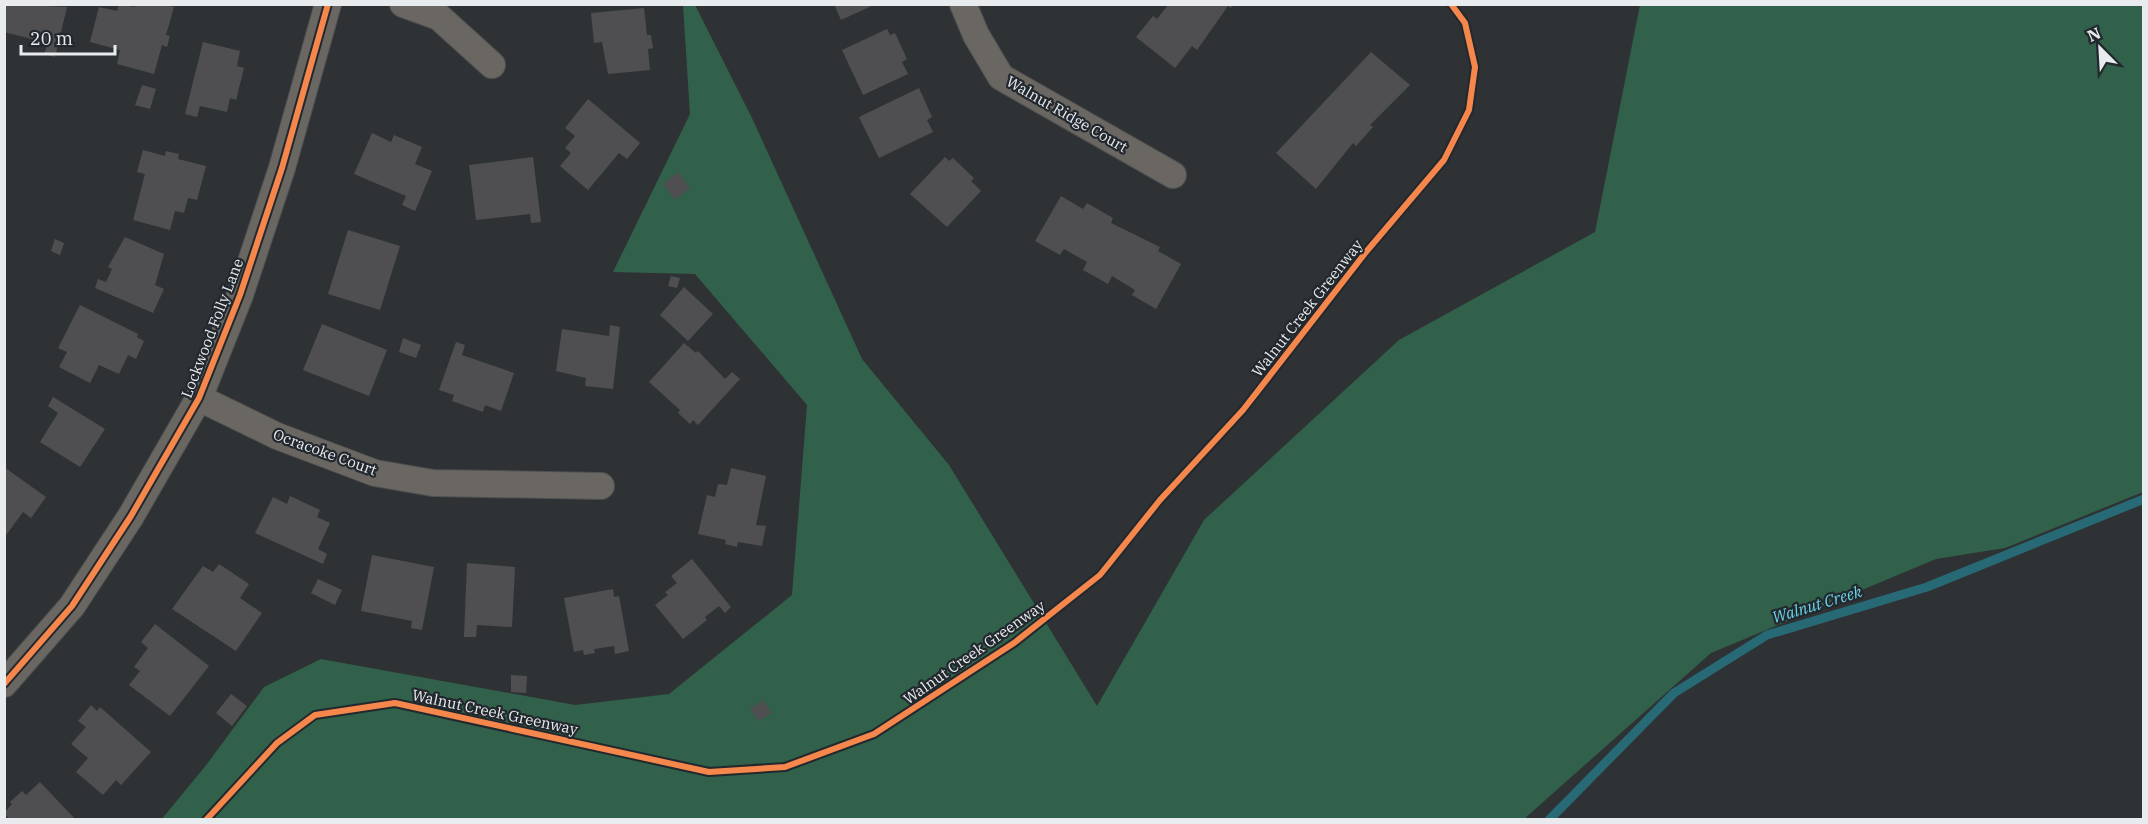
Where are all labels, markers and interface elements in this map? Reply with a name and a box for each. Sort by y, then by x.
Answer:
scale bar [21,18,116,56]
north arrow [2070,18,2130,78]
text: N [2084,23,2104,46]
text: 20 m [30,27,73,50]
street label: Walnut Ridge Court [1003,72,1131,156]
street label: Walnut Creek Greenway [1247,236,1367,380]
street label: Lockwood Folly Lane [177,256,247,400]
street label: Ocracoke Court [271,424,379,480]
water label: Walnut Creek [1770,581,1865,627]
street label: Walnut Creek Greenway [899,596,1049,708]
street label: Walnut Creek Greenway [410,685,580,739]

